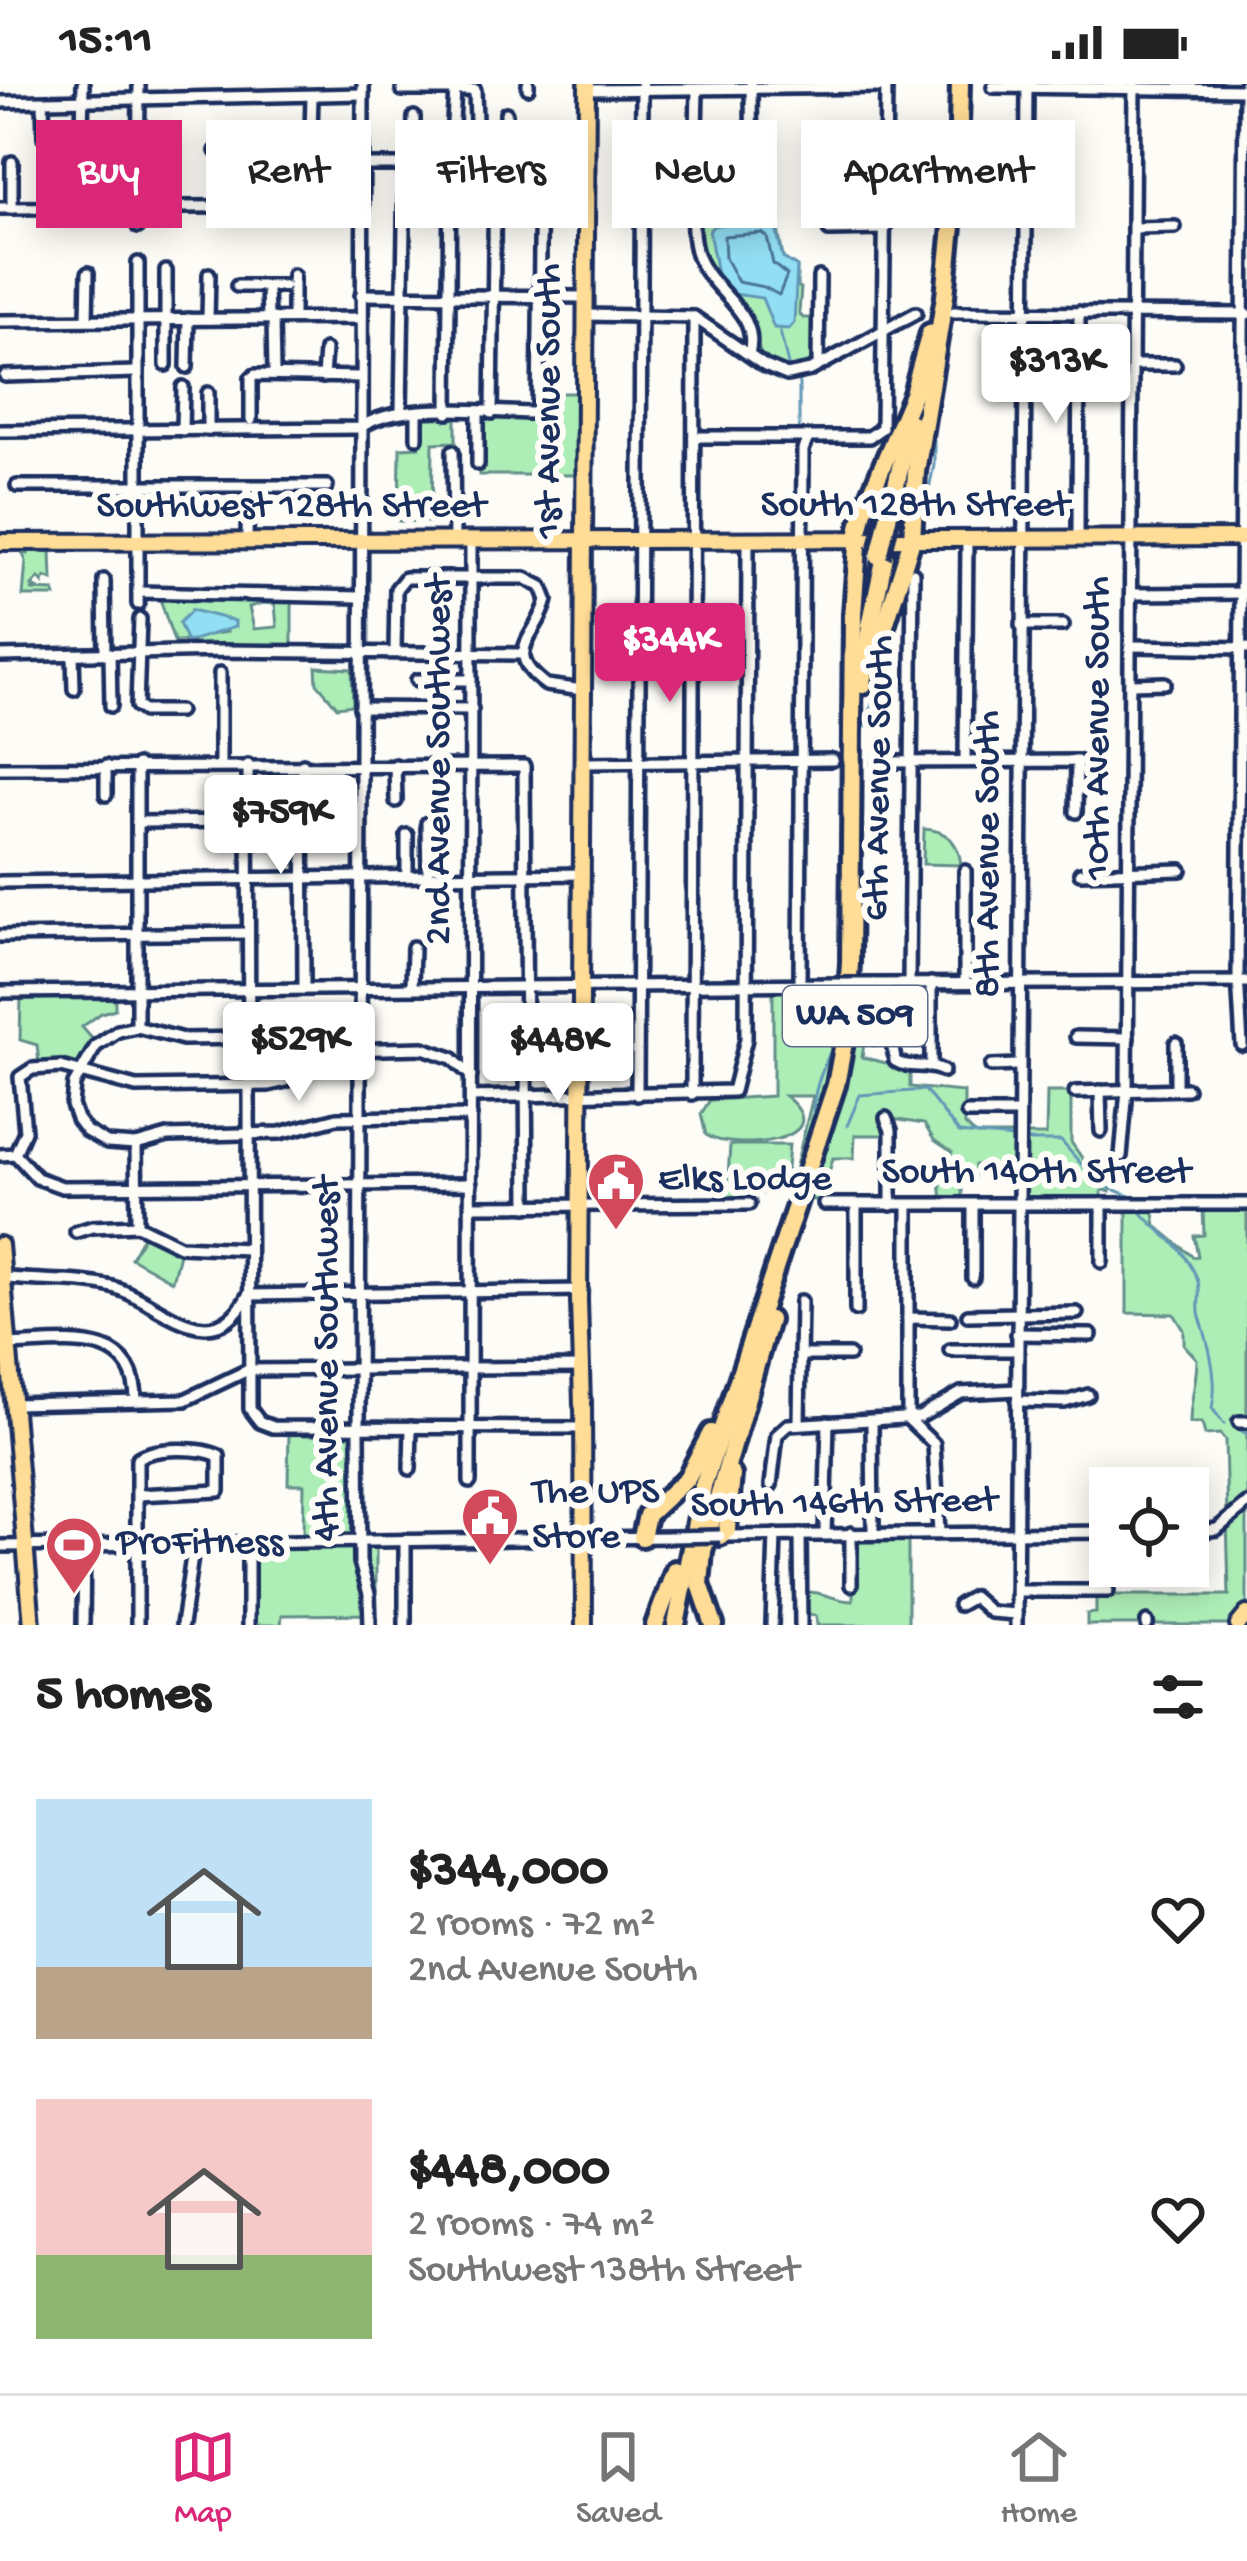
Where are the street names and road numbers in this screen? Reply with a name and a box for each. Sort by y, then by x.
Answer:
street label: 1st Avenue South [528,263,574,540]
street label: South 128th Street [760,484,1073,530]
street label: Southwest 128th Street [96,485,489,531]
street label: 2nd Avenue Southwest [418,572,464,945]
street label: 10th Avenue South [1077,576,1123,881]
street label: 6th Avenue South [856,635,906,921]
street label: 8th Avenue South [967,710,1013,998]
road number: WA 509 [783,986,927,1046]
street label: South 140th Street [881,1151,1194,1197]
street label: 4th Avenue Southwest [306,1173,352,1542]
street label: South 146th Street [690,1479,1001,1531]

